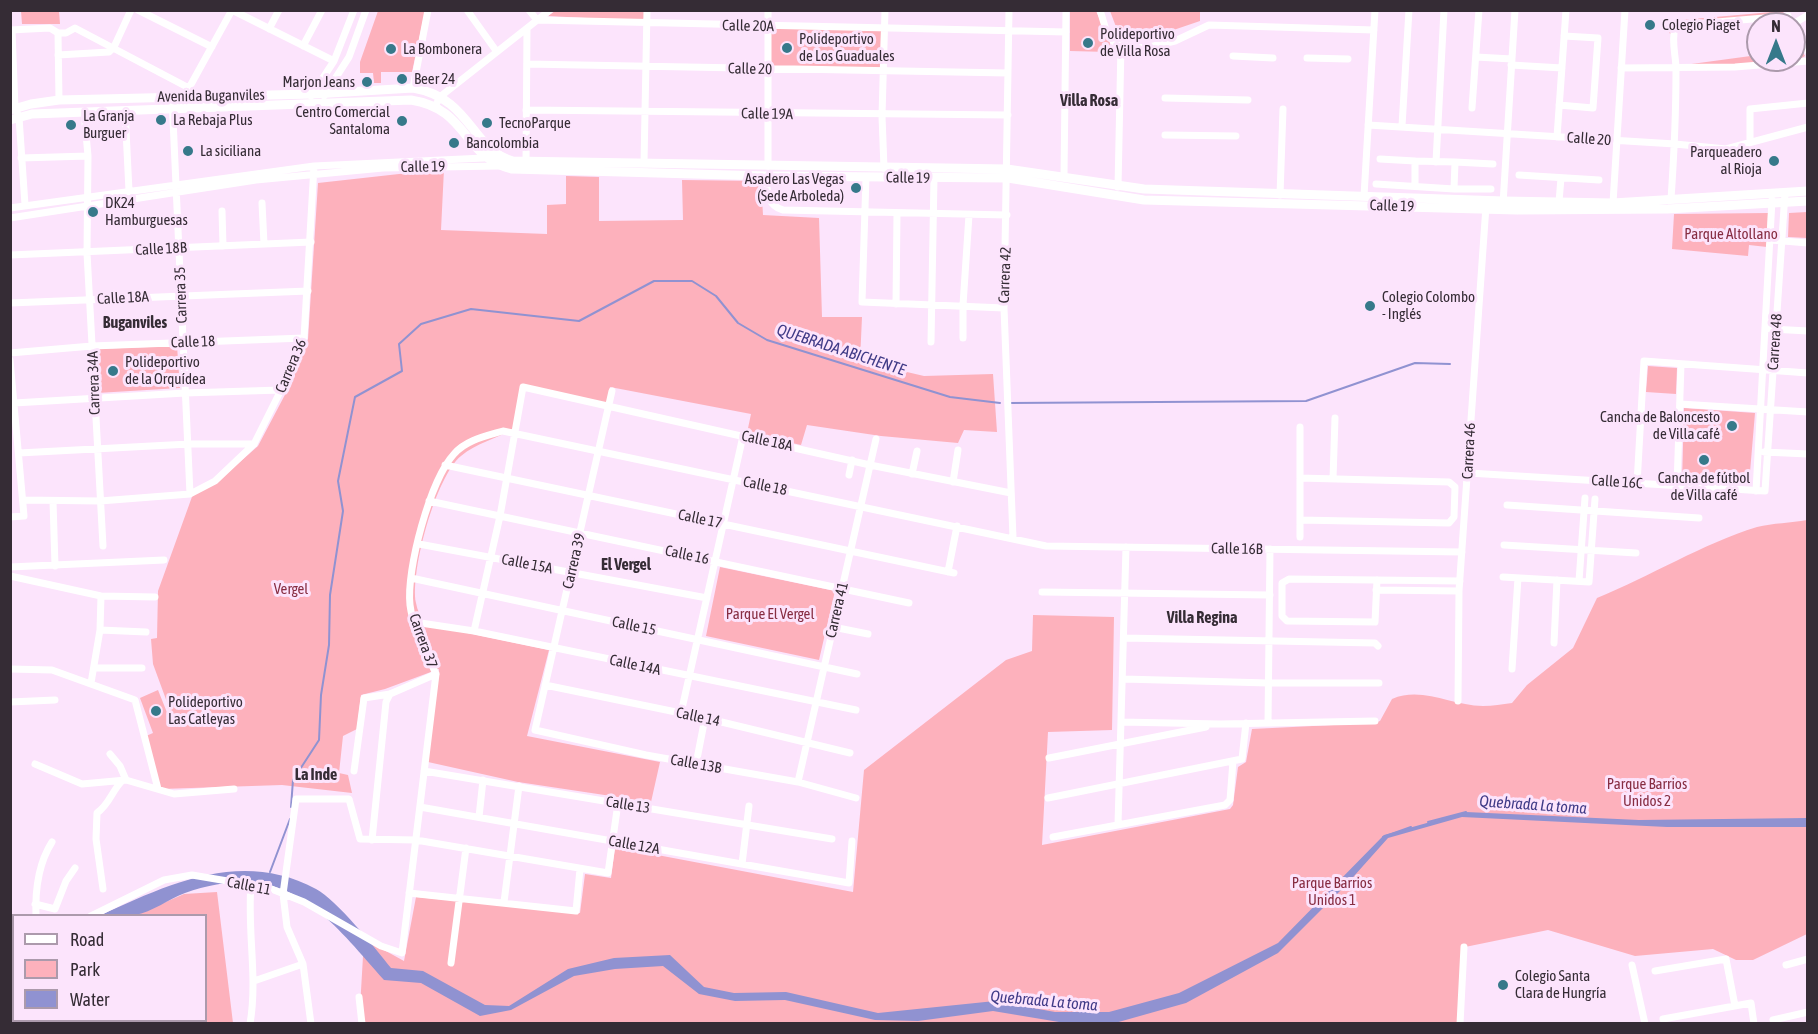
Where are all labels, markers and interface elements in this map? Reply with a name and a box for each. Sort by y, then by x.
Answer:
north arrow [1746,12,1806,72]
place label: Colegio Piaget [1662,16,1740,34]
street label: Calle 20A [722,17,774,35]
text: N [1771,17,1781,35]
marker: Colegio Piaget [1643,18,1657,32]
place label: Polideportivo de Villa Rosa [1100,25,1175,60]
place label: Polideportivo de Los Guaduales [799,30,895,65]
marker: Polideportivo de Villa Rosa [1081,36,1095,50]
place label: La Bombonera [403,40,482,58]
marker: Polideportivo de Los Guaduales [780,41,794,55]
marker: La Bombonera [384,42,398,56]
street label: Calle 20 [728,60,772,78]
place label: Beer 24 [414,70,455,88]
marker: Beer 24 [395,72,409,86]
place label: Marjon Jeans [283,73,355,91]
marker: Marjon Jeans [360,75,374,89]
street label: Avenida Buganviles [157,86,265,106]
district label: Villa Rosa [1060,91,1118,111]
place label: Centro Comercial Santaloma [296,103,390,138]
street label: Calle 19A [741,105,793,123]
place label: La Granja Burguer [83,107,135,142]
place label: La Rebaja Plus [173,111,253,129]
marker: La Rebaja Plus [154,113,168,127]
marker: Centro Comercial Santaloma [395,114,409,128]
place label: TecnoParque [499,114,571,132]
marker: TecnoParque [480,116,494,130]
marker: La Granja Burguer [64,118,78,132]
street label: Calle 20 [1566,128,1612,150]
place label: Bancolombia [466,134,539,152]
marker: Bancolombia [447,136,461,150]
place label: La siciliana [200,142,261,160]
place label: Parqueadero al Rioja [1690,143,1762,178]
marker: La siciliana [181,144,195,158]
marker: Parqueadero al Rioja [1767,154,1781,168]
street label: Calle 19 [401,158,445,176]
street label: Calle 19 [886,169,930,187]
place label: Asadero Las Vegas (Sede Arboleda) [745,170,844,205]
marker: Asadero Las Vegas (Sede Arboleda) [849,181,863,195]
place label: DK24 Hamburguesas [105,194,188,229]
street label: Calle 19 [1369,196,1415,216]
marker: DK24 Hamburguesas [86,205,100,219]
park label: Parque Altollano [1684,225,1778,243]
street label: Calle 18B [135,239,187,259]
street label: Carrera 42 [995,246,1015,304]
street label: Carrera 35 [171,266,191,324]
street label: Calle 18A [97,288,149,308]
place label: Colegio Colombo - Inglés [1382,288,1475,323]
marker: Colegio Colombo - Inglés [1363,299,1377,313]
district label: Buganviles [103,313,167,333]
street label: Carrera 48 [1764,313,1786,371]
water label: QUEBRADA ABICHENTE [774,320,908,380]
street label: Calle 18 [170,332,216,352]
street label: Carrera 36 [272,336,310,396]
street label: Carrera 34A [84,351,104,415]
place label: Polideportivo de la Orquídea [125,353,206,388]
marker: Polideportivo de la Orquídea [106,364,120,378]
place label: Cancha de Baloncesto de Villa café [1600,408,1720,443]
marker: Cancha de Baloncesto de Villa café [1725,419,1739,433]
street label: Carrera 46 [1459,422,1479,480]
street label: Calle 18A [740,427,794,455]
marker: Cancha de fútbol de Villa café [1697,453,1711,467]
place label: Cancha de fútbol de Villa café [1658,469,1750,504]
street label: Calle 16C [1591,471,1643,493]
street label: Calle 18 [741,473,789,499]
street label: Calle 17 [676,506,724,532]
street label: Carrera 39 [559,531,589,591]
street label: Calle 16B [1211,540,1263,558]
street label: Calle 16 [663,542,711,568]
street label: Calle 15A [500,550,554,578]
district label: El Vergel [601,555,651,575]
park label: Vergel [274,580,308,598]
street label: Carrera 41 [822,580,852,640]
park label: Parque El Vergel [726,605,814,623]
district label: Villa Regina [1167,608,1237,628]
street label: Carrera 37 [405,611,441,671]
street label: Calle 15 [610,613,658,639]
street label: Calle 14A [608,651,662,679]
place label: Polideportivo Las Catleyas [168,693,243,728]
marker: Polideportivo Las Catleyas [149,704,163,718]
street label: Calle 14 [674,704,722,730]
street label: Calle 13B [669,751,723,777]
district label: La Inde [295,765,337,785]
park label: Parque Barrios Unidos 2 [1607,775,1687,810]
water label: Quebrada La toma [1479,792,1587,818]
street label: Calle 13 [605,793,651,817]
street label: Calle 12A [607,832,661,858]
street label: Calle 11 [225,873,273,899]
park label: Parque Barrios Unidos 1 [1292,874,1372,909]
legend [12,914,207,1022]
text: Road [70,929,104,950]
text: Park [70,959,100,980]
place label: Colegio Santa Clara de Hungría [1515,967,1606,1002]
marker: Colegio Santa Clara de Hungría [1496,978,1510,992]
water label: Quebrada La toma [990,987,1098,1015]
text: Water [70,989,109,1010]

